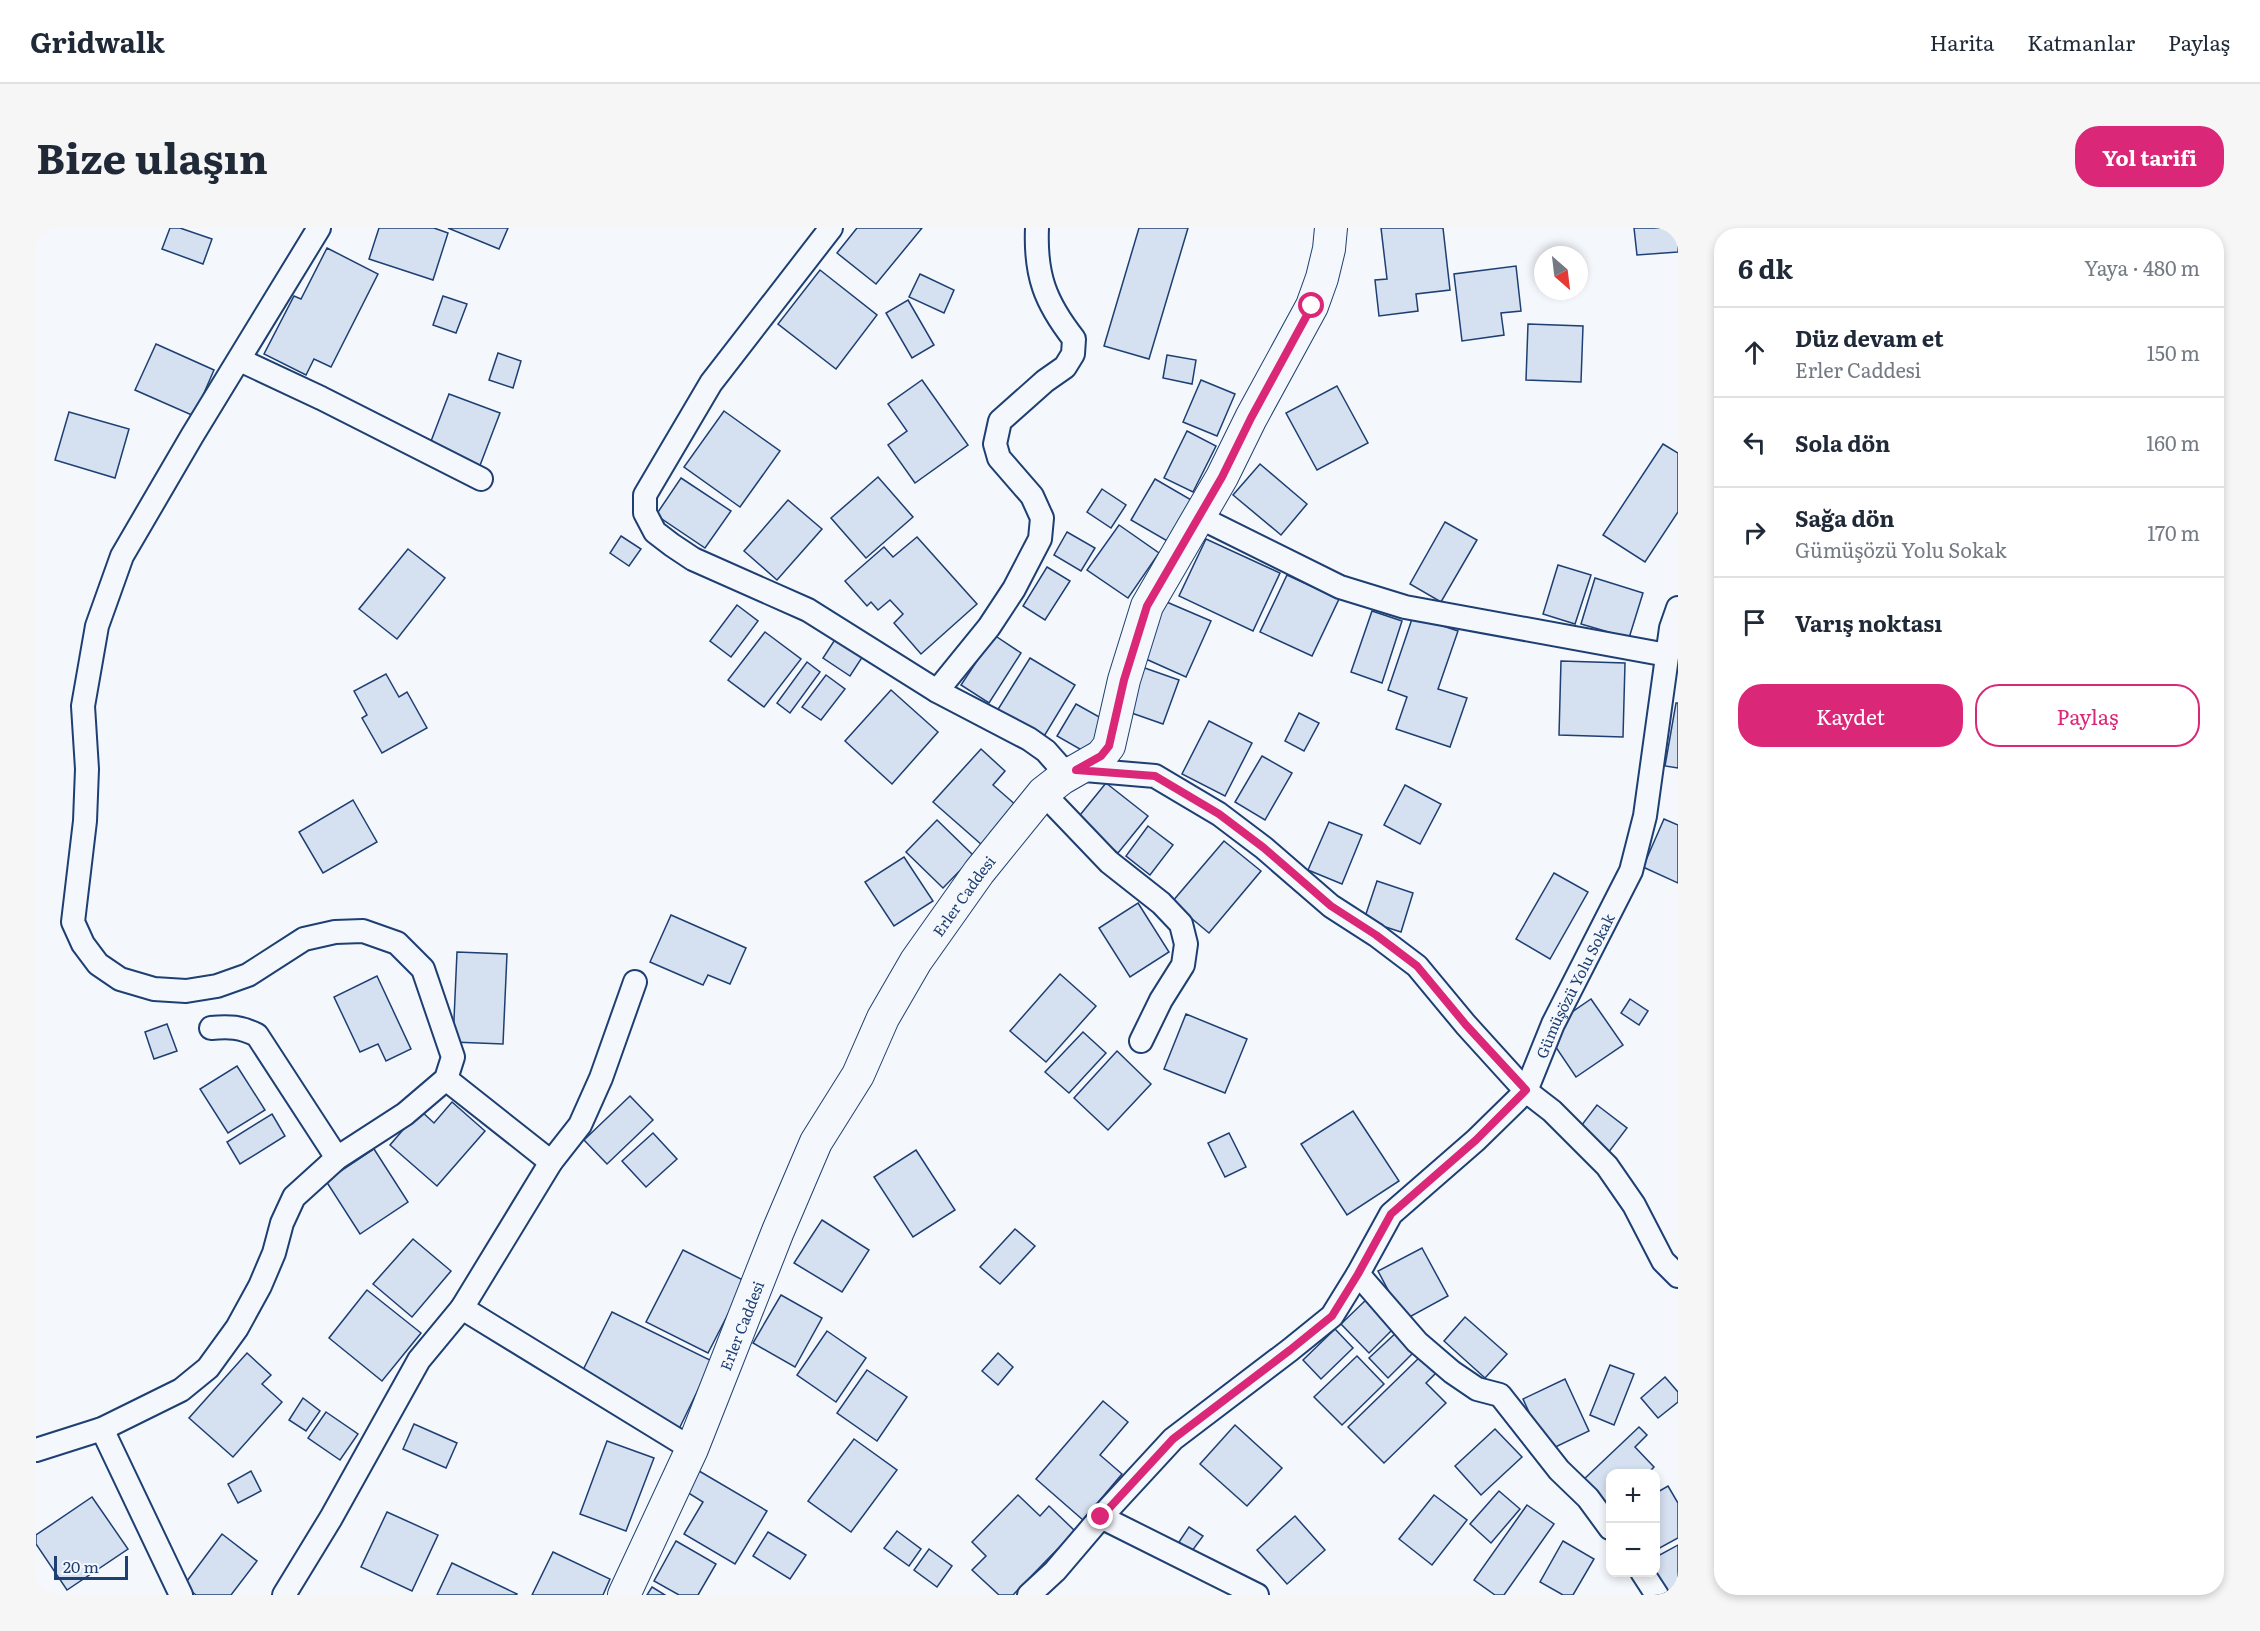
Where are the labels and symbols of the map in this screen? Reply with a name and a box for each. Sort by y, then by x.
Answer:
north arrow [1534,246,1588,300]
route start [1298,292,1324,318]
street label: Erler Caddesi [926,850,1000,941]
street label: Gümüşözü Yolu Sokak [1529,908,1620,1062]
street label: Erler Caddesi [713,1277,769,1374]
route end [1087,1503,1113,1529]
scale bar [54,1553,128,1580]

